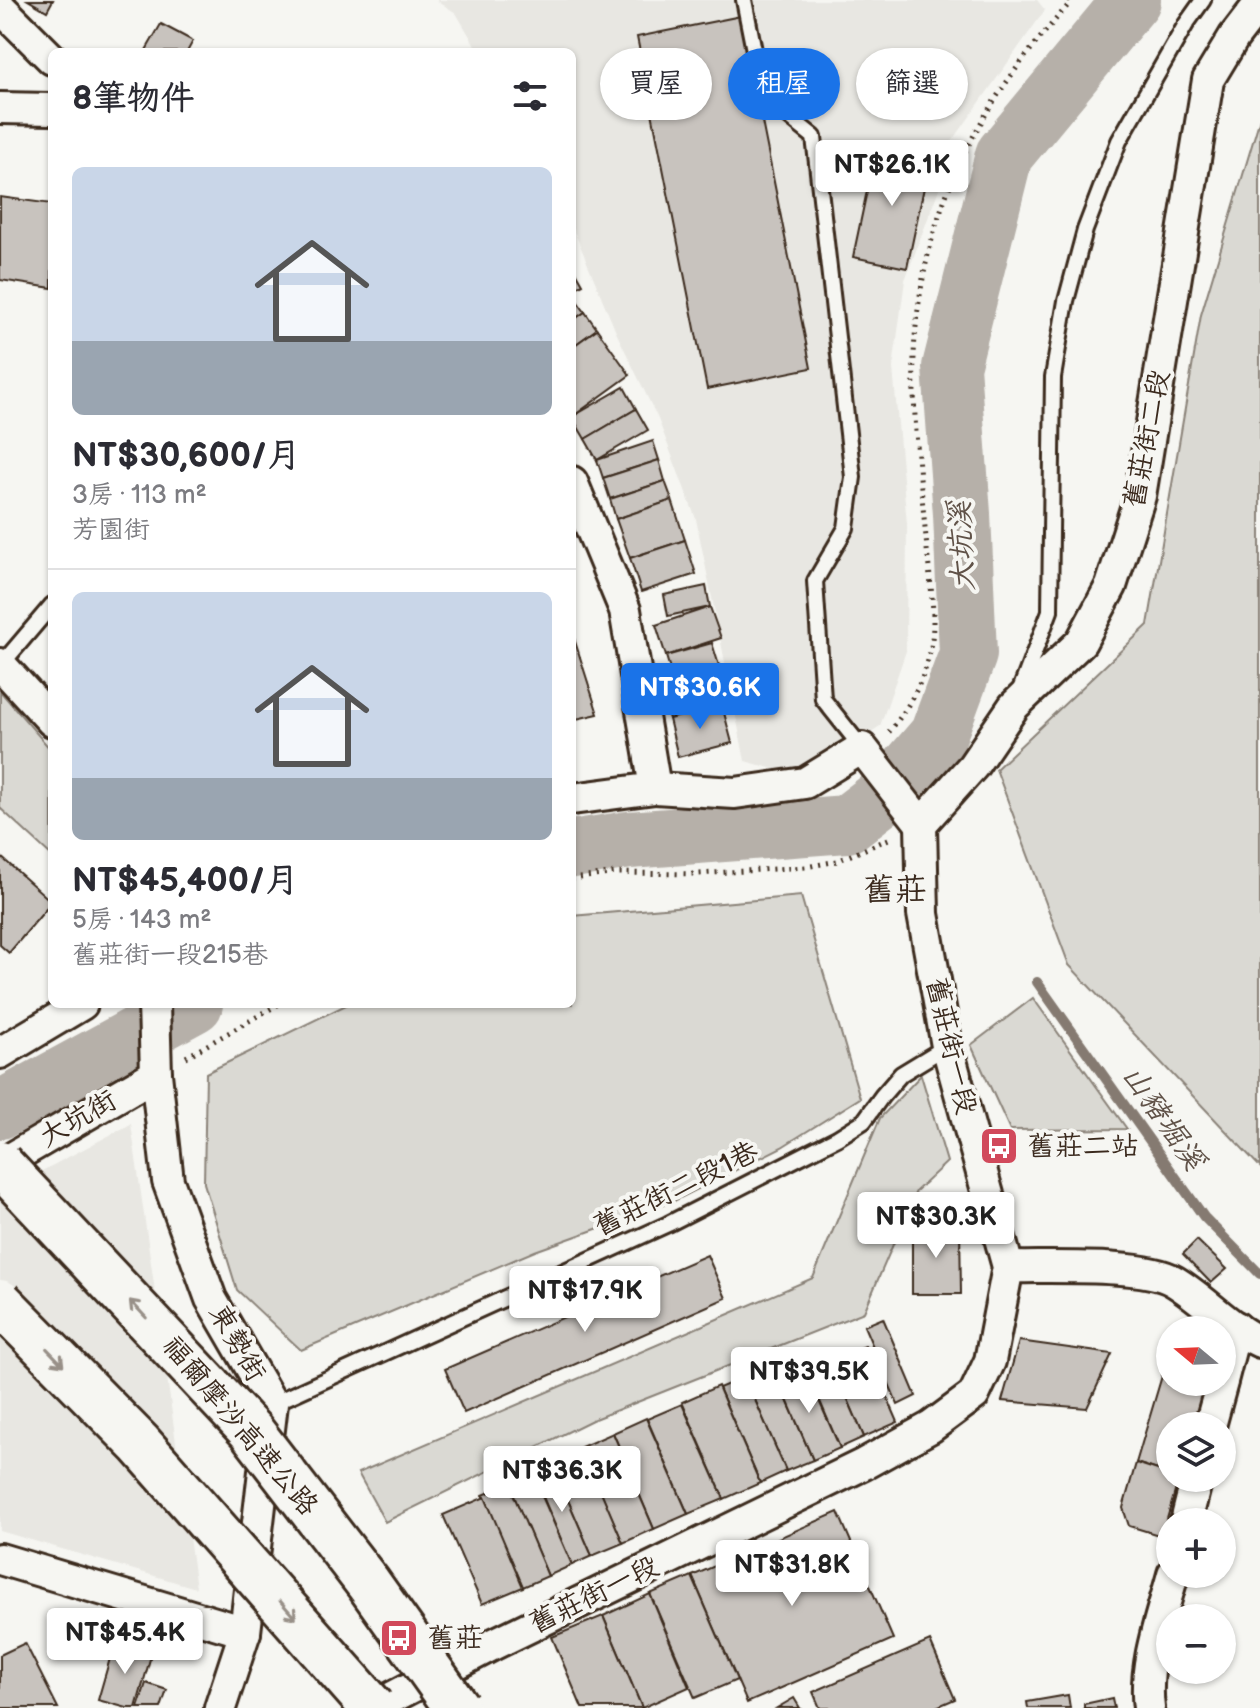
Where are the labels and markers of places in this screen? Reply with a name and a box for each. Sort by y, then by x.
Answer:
pin: NT$26.1K [809,140,975,208]
pin: NT$30.6K [617,663,783,731]
bus stop icon: 舊莊二站 [978,1125,1020,1167]
place label: 舊莊二站 [1027,1130,1139,1163]
pin: NT$30.3K [853,1192,1019,1260]
pin: NT$17.9K [502,1266,668,1334]
pin: NT$39.5K [726,1347,892,1415]
pin: NT$36.3K [479,1446,645,1514]
pin: NT$31.8K [709,1540,875,1608]
pin: NT$45.4K [42,1608,208,1676]
bus stop icon: 舊莊 [378,1617,420,1659]
place label: 舊莊 [427,1622,483,1655]

